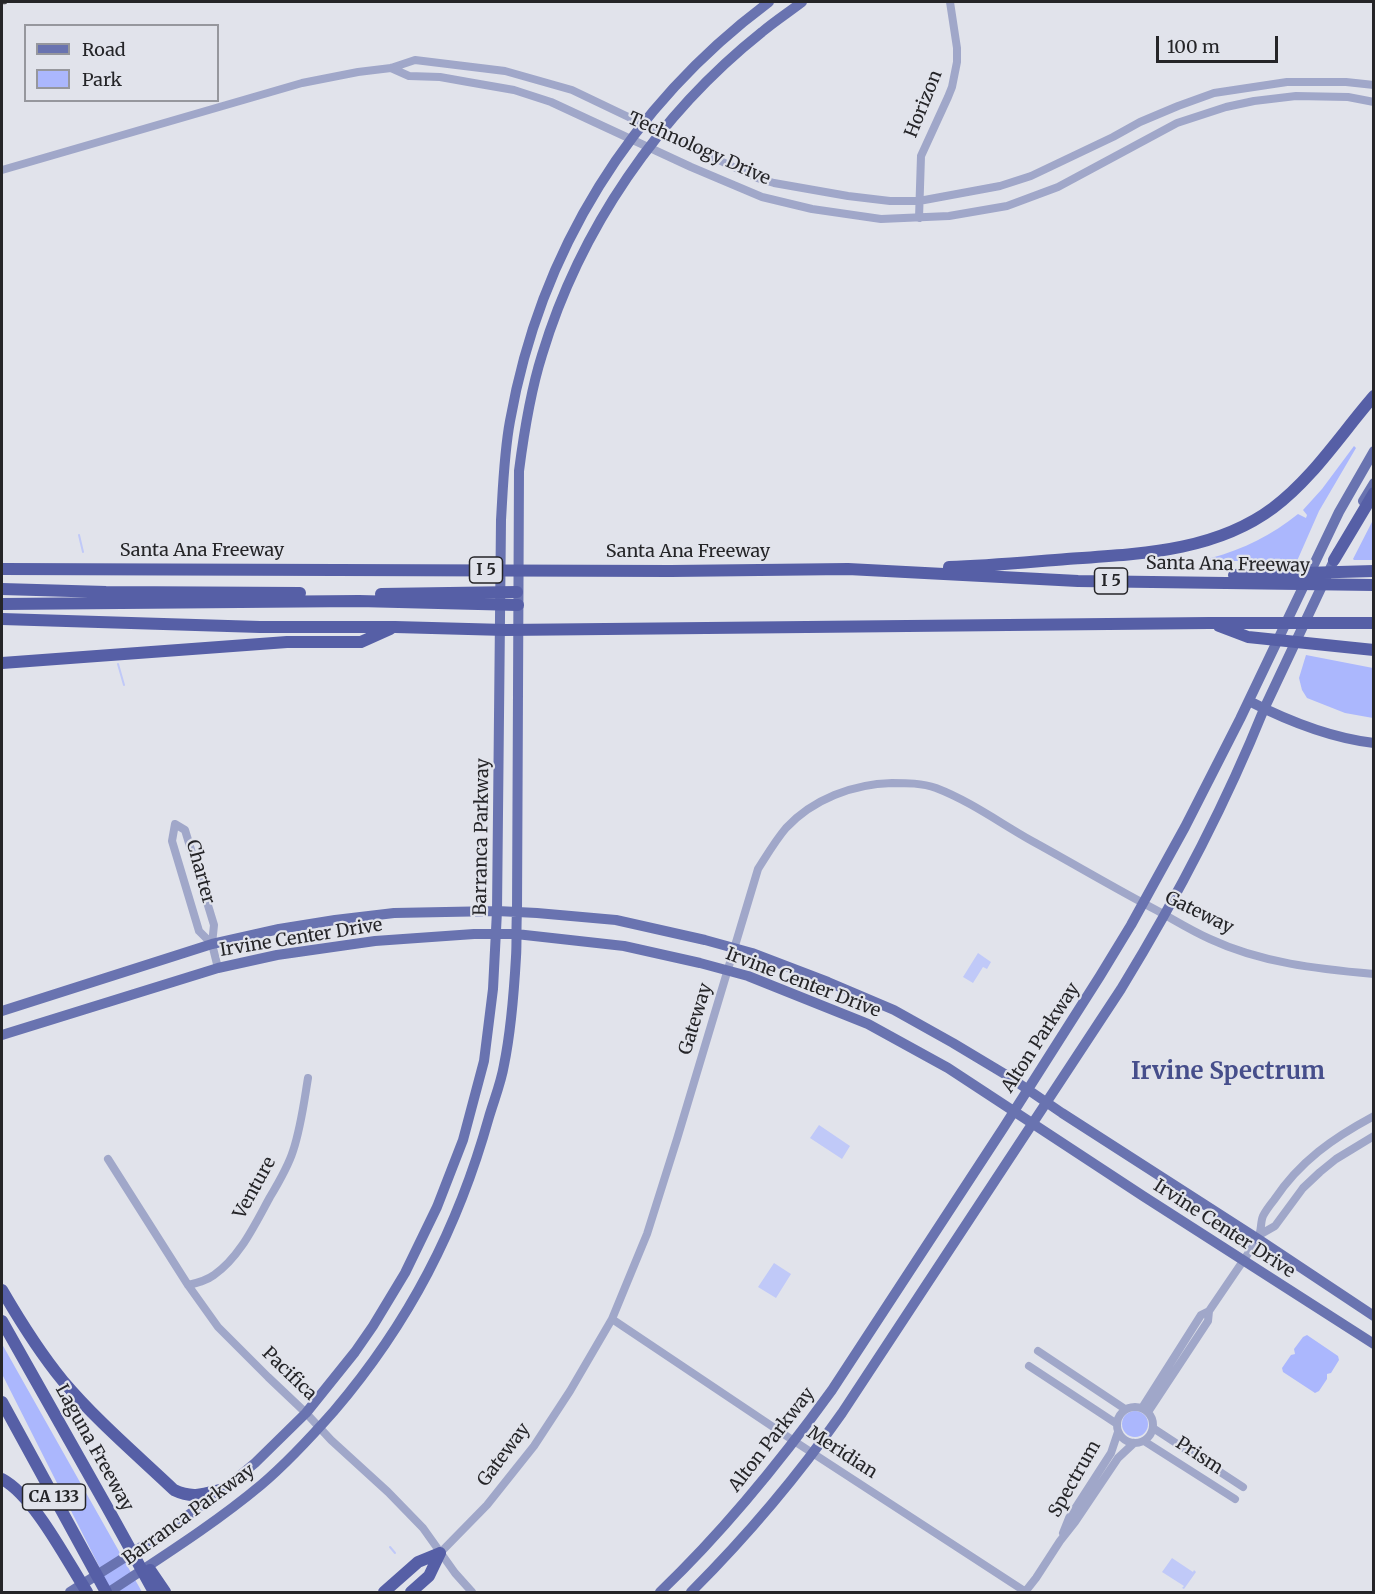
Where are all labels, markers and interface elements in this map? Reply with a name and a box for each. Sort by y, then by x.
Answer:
legend [24,24,219,102]
scale bar [1159,24,1280,62]
text: 100 m [1167,35,1220,58]
text: Road [82,38,126,61]
street label: Horizon [901,67,947,141]
text: Park [82,68,122,91]
street label: Technology Drive [624,108,774,190]
street label: Santa Ana Freeway [120,540,284,562]
street label: Santa Ana Freeway [606,541,770,563]
street label: Santa Ana Freeway [1146,553,1310,577]
road number: I 5 [470,557,502,583]
road number: I 5 [1094,568,1128,594]
street label: Barranca Parkway [470,758,494,916]
street label: Charter [181,838,219,906]
street label: Gateway [1161,887,1237,939]
street label: Irvine Center Drive [218,914,384,962]
street label: Irvine Center Drive [722,943,884,1023]
street label: Alton Parkway [997,979,1085,1097]
street label: Gateway [675,981,717,1057]
district label: Irvine Spectrum [1131,1058,1325,1086]
street label: Venture [229,1153,281,1223]
street label: Irvine Center Drive [1149,1175,1299,1283]
street label: Pacifica [257,1343,321,1405]
street label: Laguna Freeway [50,1381,138,1515]
street label: Alton Parkway [725,1383,819,1497]
street label: Gateway [473,1419,535,1491]
street label: Meridian [803,1422,881,1484]
street label: Prism [1171,1433,1227,1479]
street label: Spectrum [1044,1437,1106,1521]
street label: Barranca Parkway [119,1460,259,1570]
road number: CA 133 [22,1484,86,1510]

